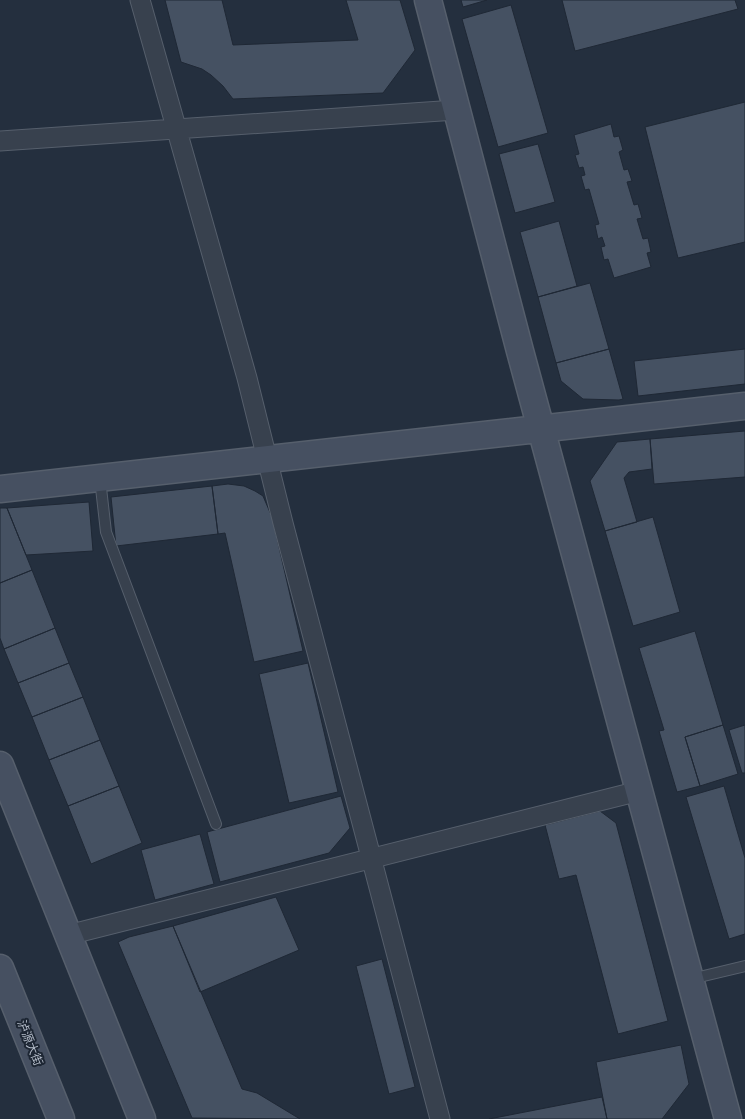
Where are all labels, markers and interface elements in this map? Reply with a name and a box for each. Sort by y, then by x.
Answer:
street label: 泸源大街 [15,1018,46,1068]

